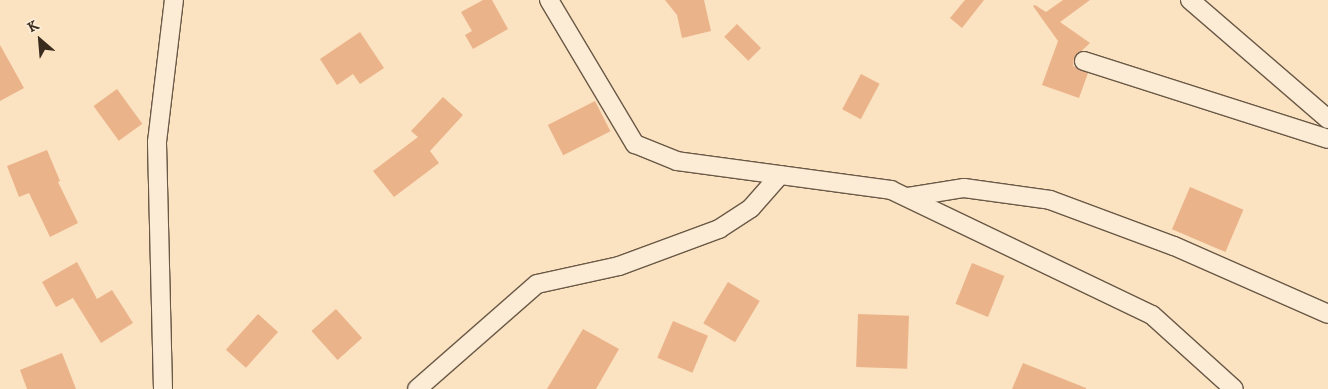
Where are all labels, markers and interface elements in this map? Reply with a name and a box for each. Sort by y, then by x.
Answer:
north arrow [15,15,65,65]
text: K [25,16,42,37]

